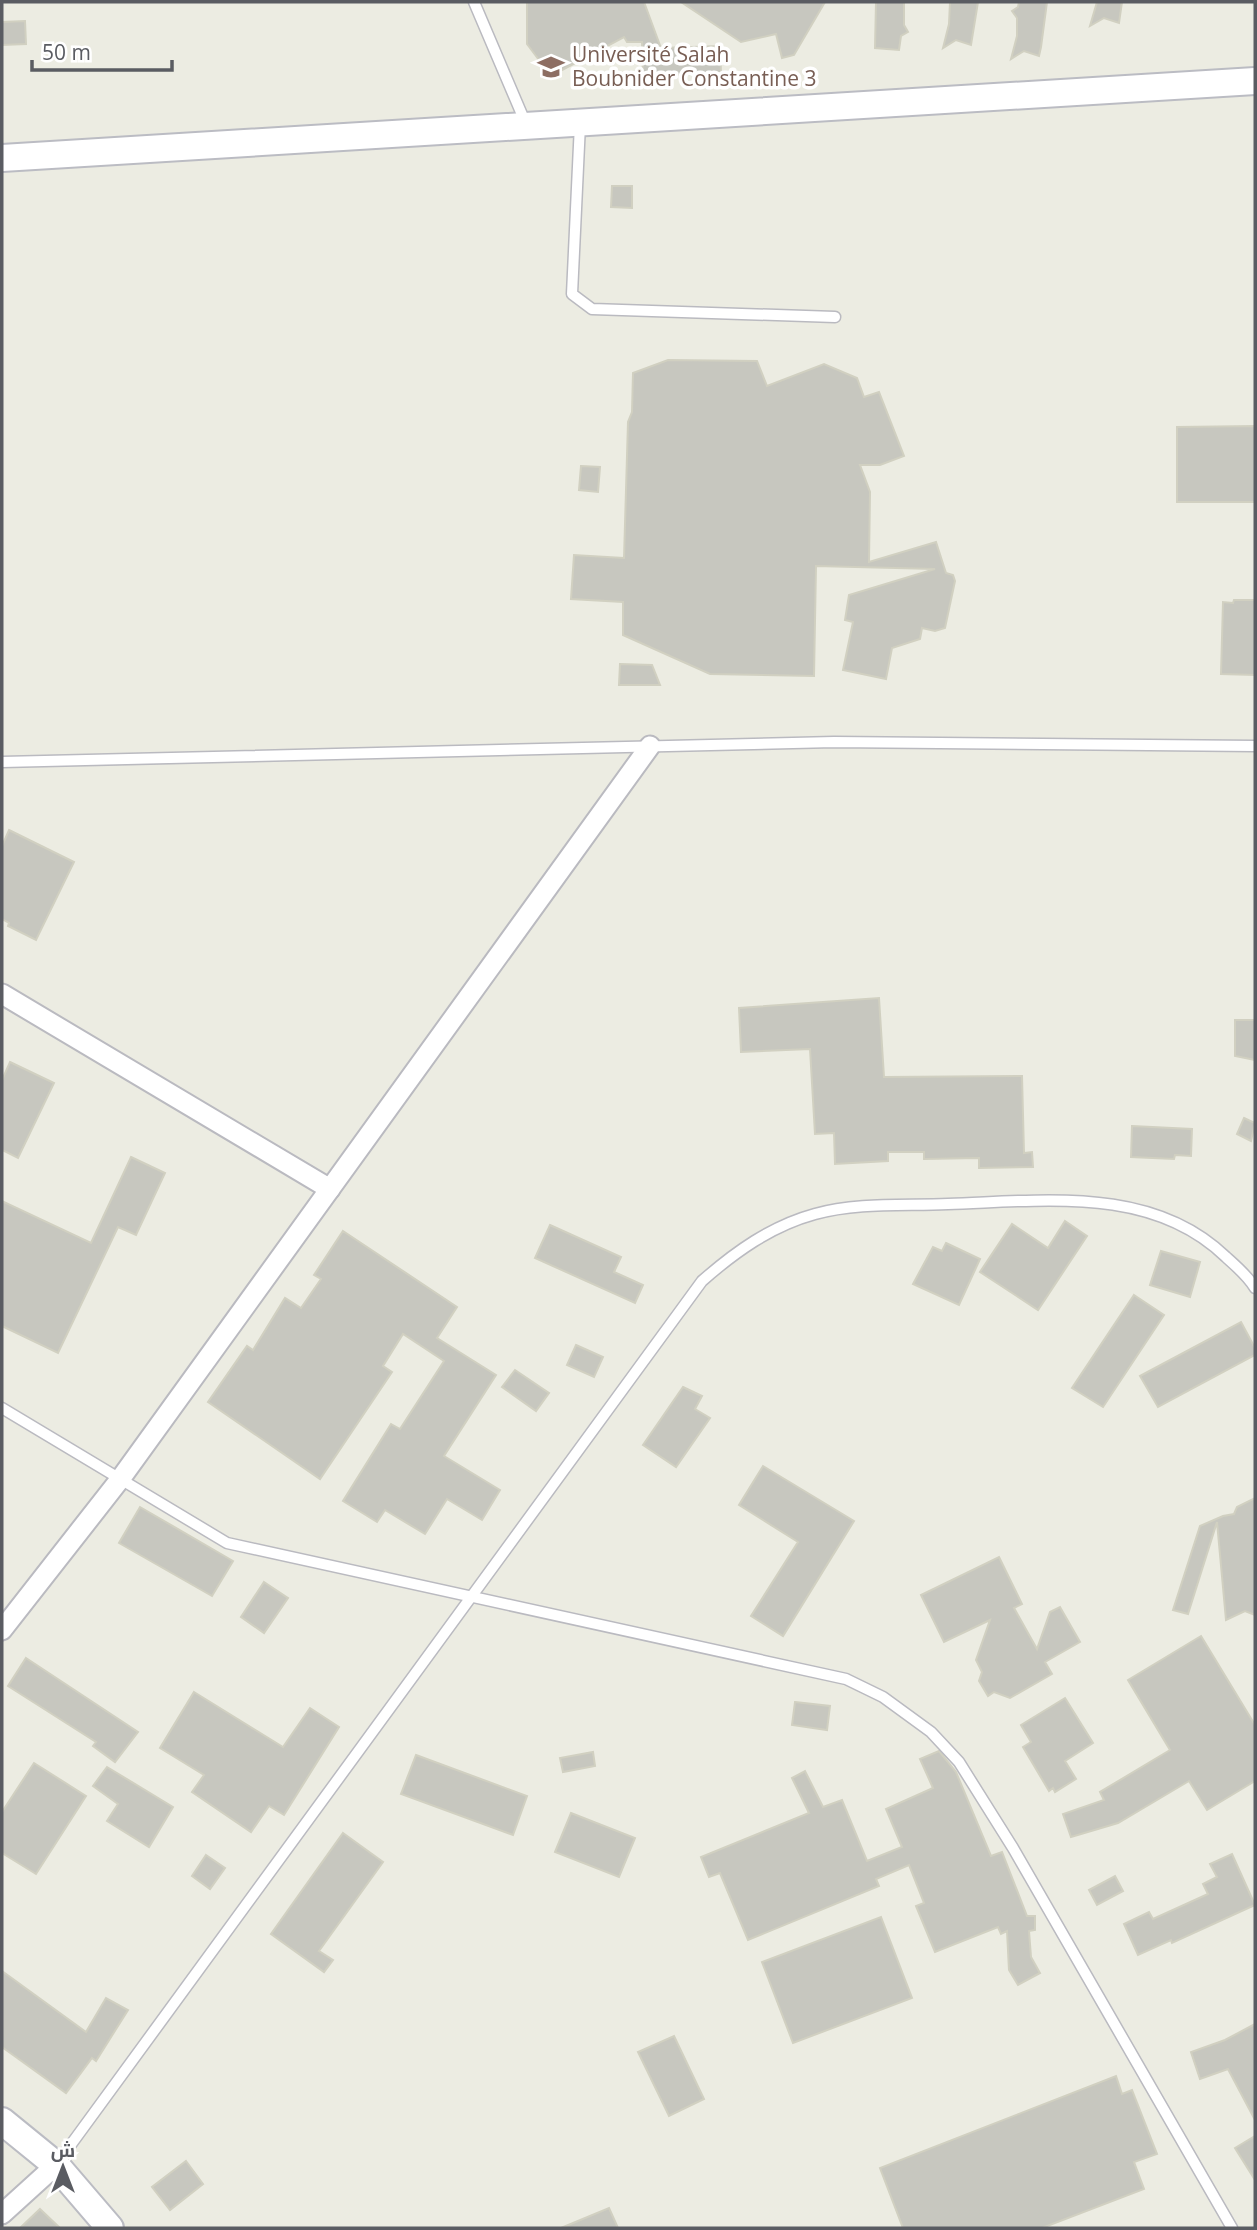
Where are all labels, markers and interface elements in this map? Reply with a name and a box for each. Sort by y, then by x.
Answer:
scale bar [32,28,172,72]
text: 50 m [42,38,91,66]
place label: Université Salah Boubnider Constantine 3 [572,40,816,92]
school or university icon: Université Salah Boubnider Constantine 3 [536,52,566,82]
north arrow [28,2132,98,2202]
text: ش [51,2137,75,2163]

